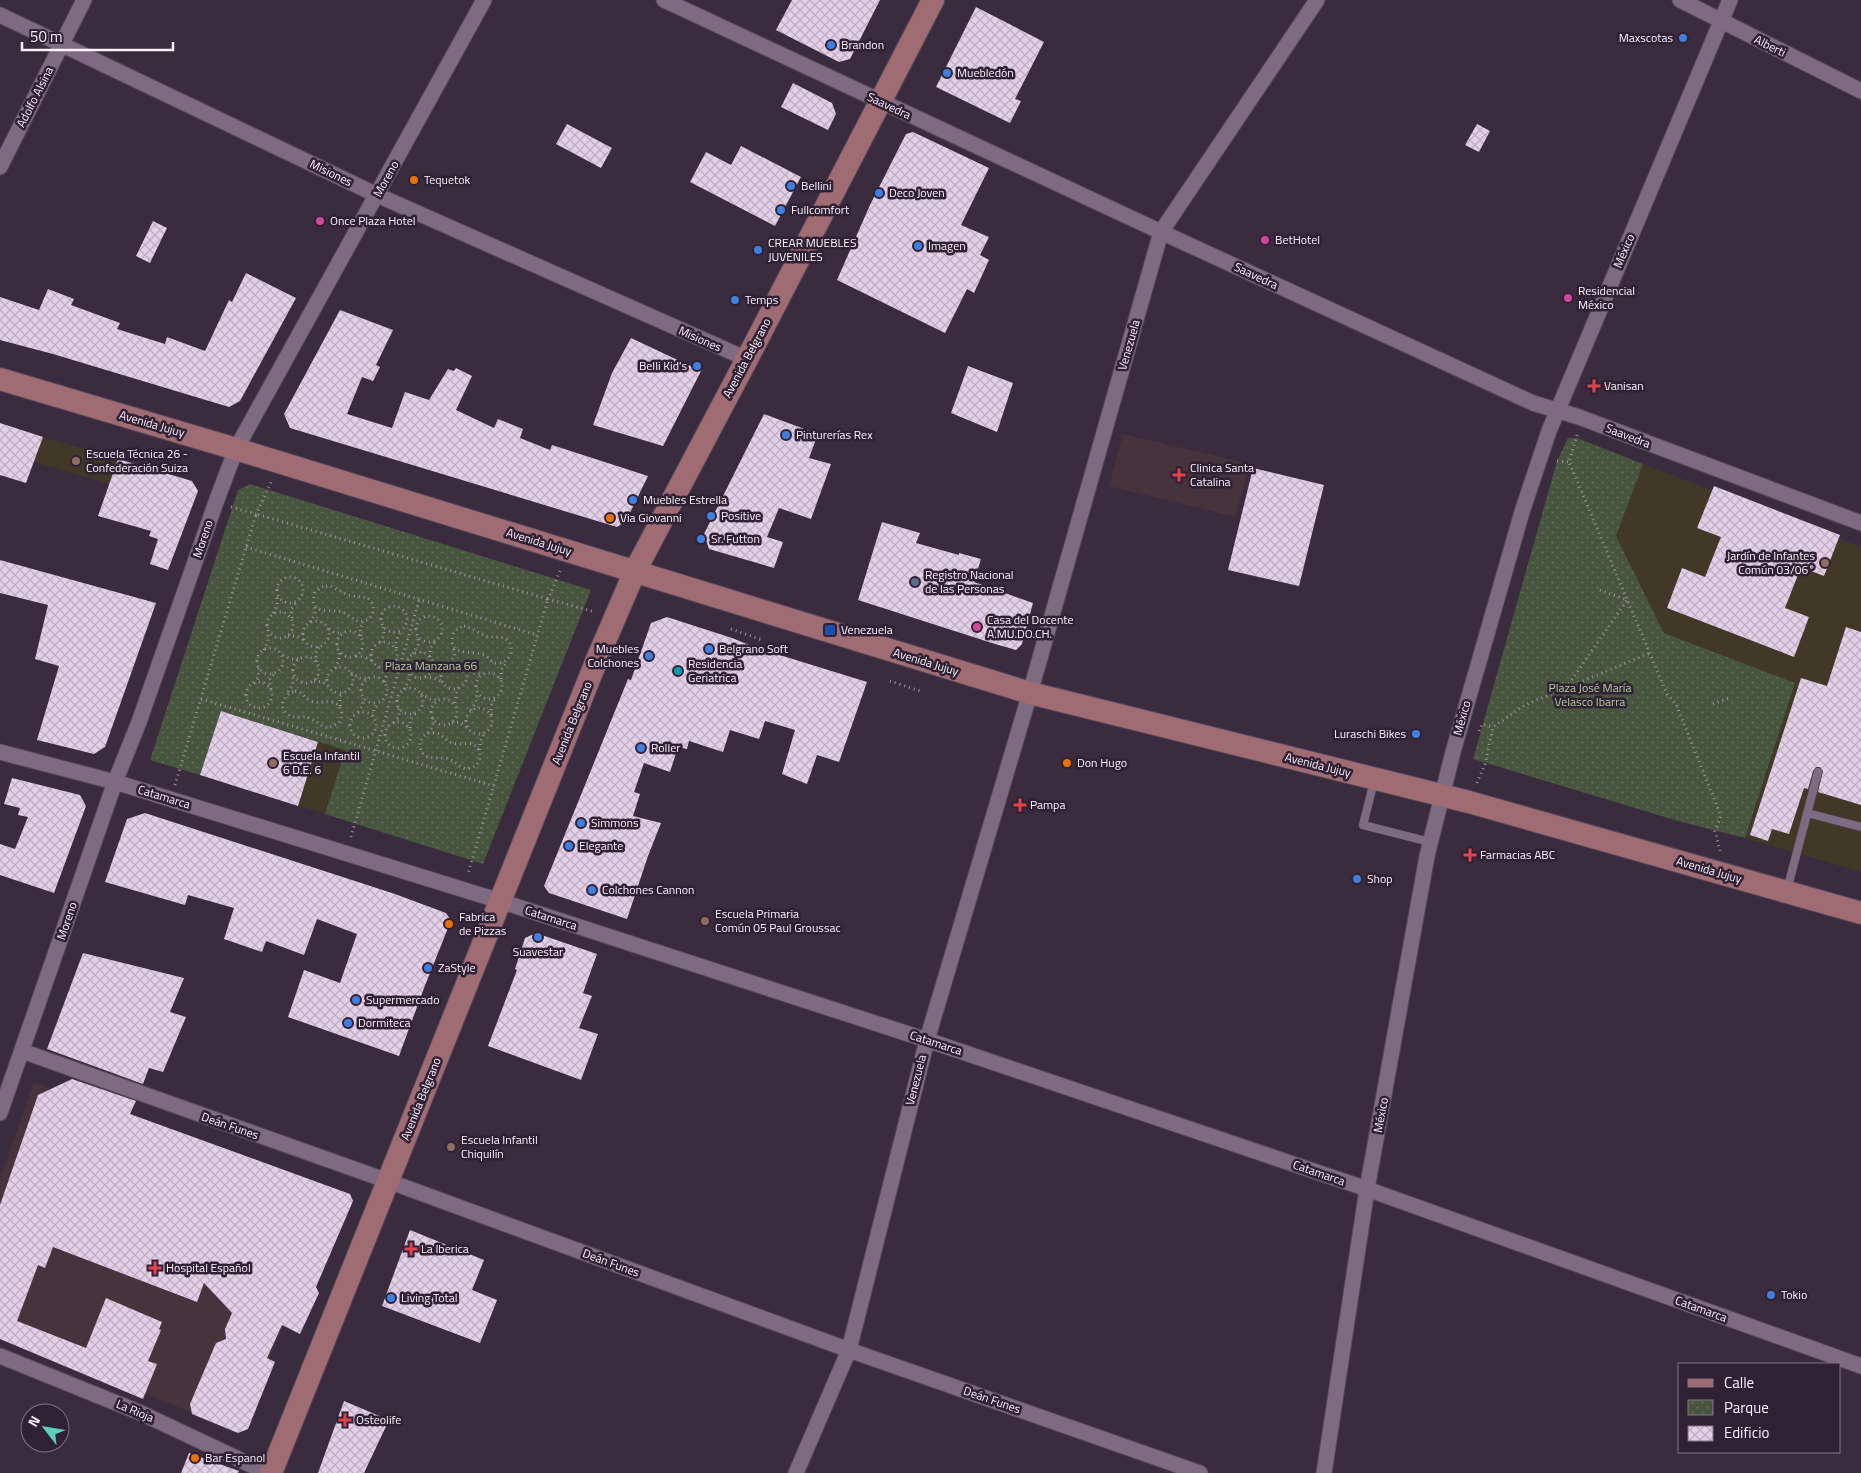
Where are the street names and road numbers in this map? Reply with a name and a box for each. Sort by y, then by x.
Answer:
street label: Alberti [1751,30,1789,61]
street label: Adolfo Alsina [11,63,58,130]
street label: Saavedra [864,87,914,124]
street label: Misiones [307,154,356,191]
street label: Moreno [368,157,403,201]
street label: México [1608,231,1639,271]
street label: Saavedra [1231,257,1281,294]
street label: Avenida Belgrano [717,314,776,401]
street label: Venezuela [1112,317,1145,372]
street label: Misiones [676,321,725,357]
street label: Avenida Jujuy [117,405,187,442]
street label: Saavedra [1603,418,1653,453]
street label: Moreno [187,517,218,560]
street label: Avenida Jujuy [504,523,574,561]
street label: Avenida Jujuy [891,643,961,681]
street label: Avenida Belgrano [546,678,597,767]
street label: México [1447,698,1476,738]
street label: Avenida Jujuy [1283,747,1353,782]
street label: Catamarca [136,780,193,814]
street label: Avenida Jujuy [1674,851,1744,888]
street label: Moreno [51,899,82,942]
street label: Catamarca [522,900,580,935]
street label: Catamarca [907,1025,965,1060]
street label: Venezuela [900,1052,931,1107]
street label: Avenida Belgrano [395,1054,446,1143]
street label: México [1368,1096,1393,1134]
street label: Deán Funes [199,1107,262,1144]
street label: Catamarca [1290,1155,1348,1190]
street label: Deán Funes [580,1243,643,1282]
street label: Catamarca [1673,1290,1730,1327]
street label: Deán Funes [961,1381,1024,1418]
street label: La Rioja [113,1394,157,1427]

